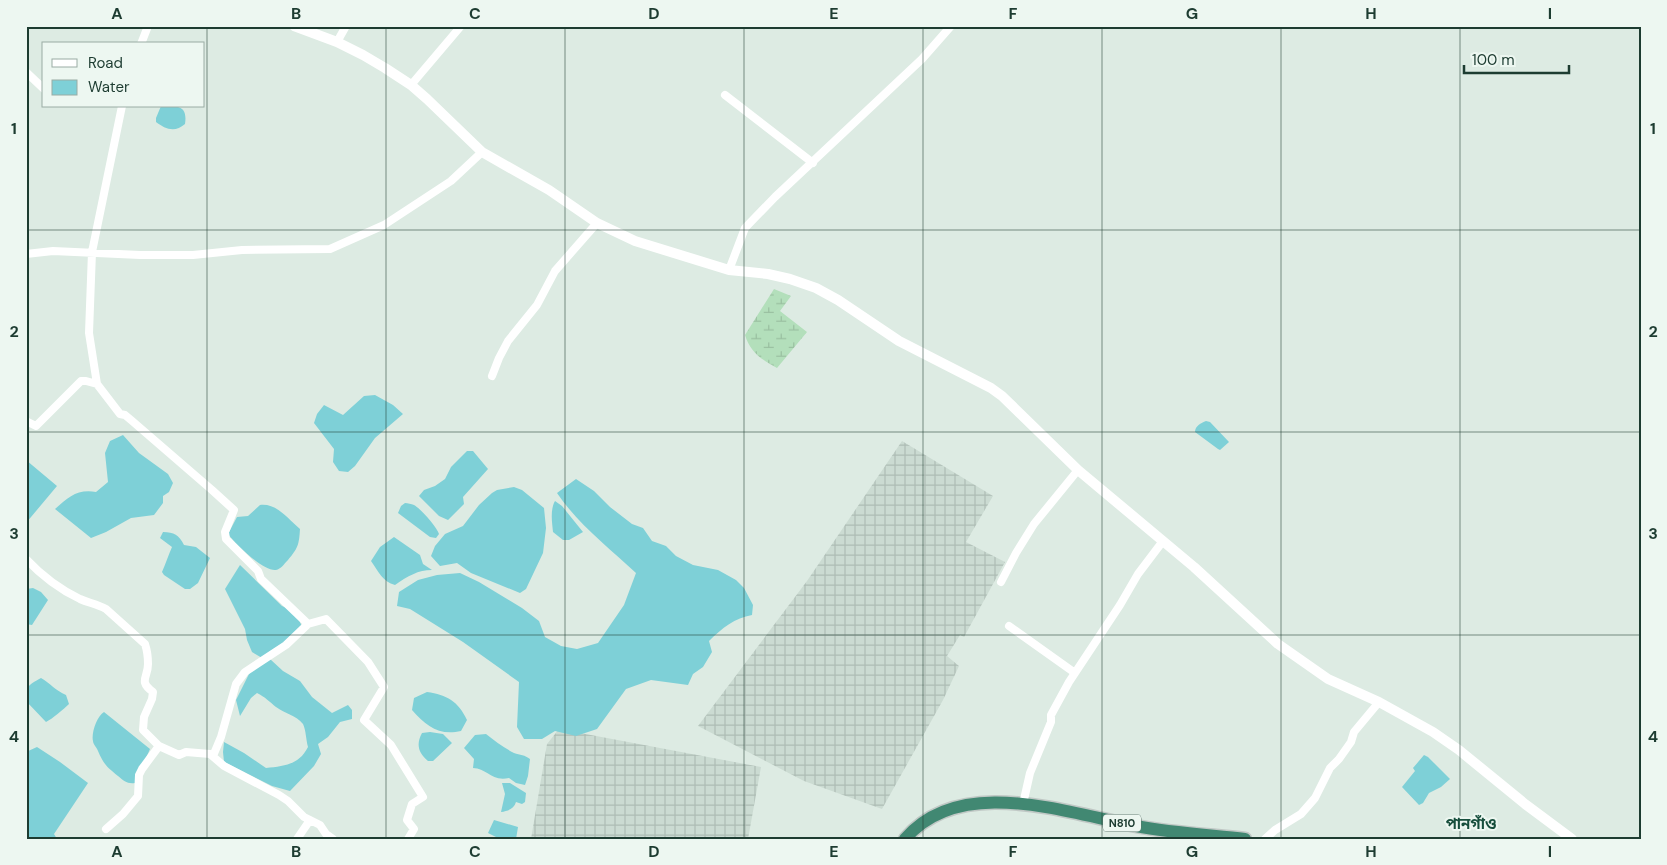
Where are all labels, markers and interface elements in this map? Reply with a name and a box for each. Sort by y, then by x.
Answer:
text: A [111,3,123,24]
text: B [291,3,301,24]
text: C [469,3,481,24]
text: D [648,3,660,24]
text: E [829,3,839,24]
text: F [1009,3,1018,24]
text: G [1186,3,1198,24]
text: H [1365,3,1377,24]
text: I [1548,3,1552,24]
legend [42,42,205,108]
scale bar [1464,42,1570,74]
text: 100 m [1472,50,1515,70]
text: Road [88,53,123,73]
text: Water [88,77,130,97]
text: 1 [11,118,17,139]
text: 1 [1650,118,1656,139]
text: 2 [9,321,19,342]
text: 2 [1648,321,1658,342]
text: 3 [9,523,19,544]
text: 3 [1648,523,1658,544]
text: 4 [9,726,19,747]
text: 4 [1648,726,1658,747]
road number: N810 [1103,814,1141,831]
district label: পানগাঁও [1446,814,1496,834]
text: A [111,841,123,862]
text: B [291,841,301,862]
text: C [469,841,481,862]
text: D [648,841,660,862]
text: E [829,841,839,862]
text: F [1009,841,1018,862]
text: G [1186,841,1198,862]
text: H [1365,841,1377,862]
text: I [1548,841,1552,862]

